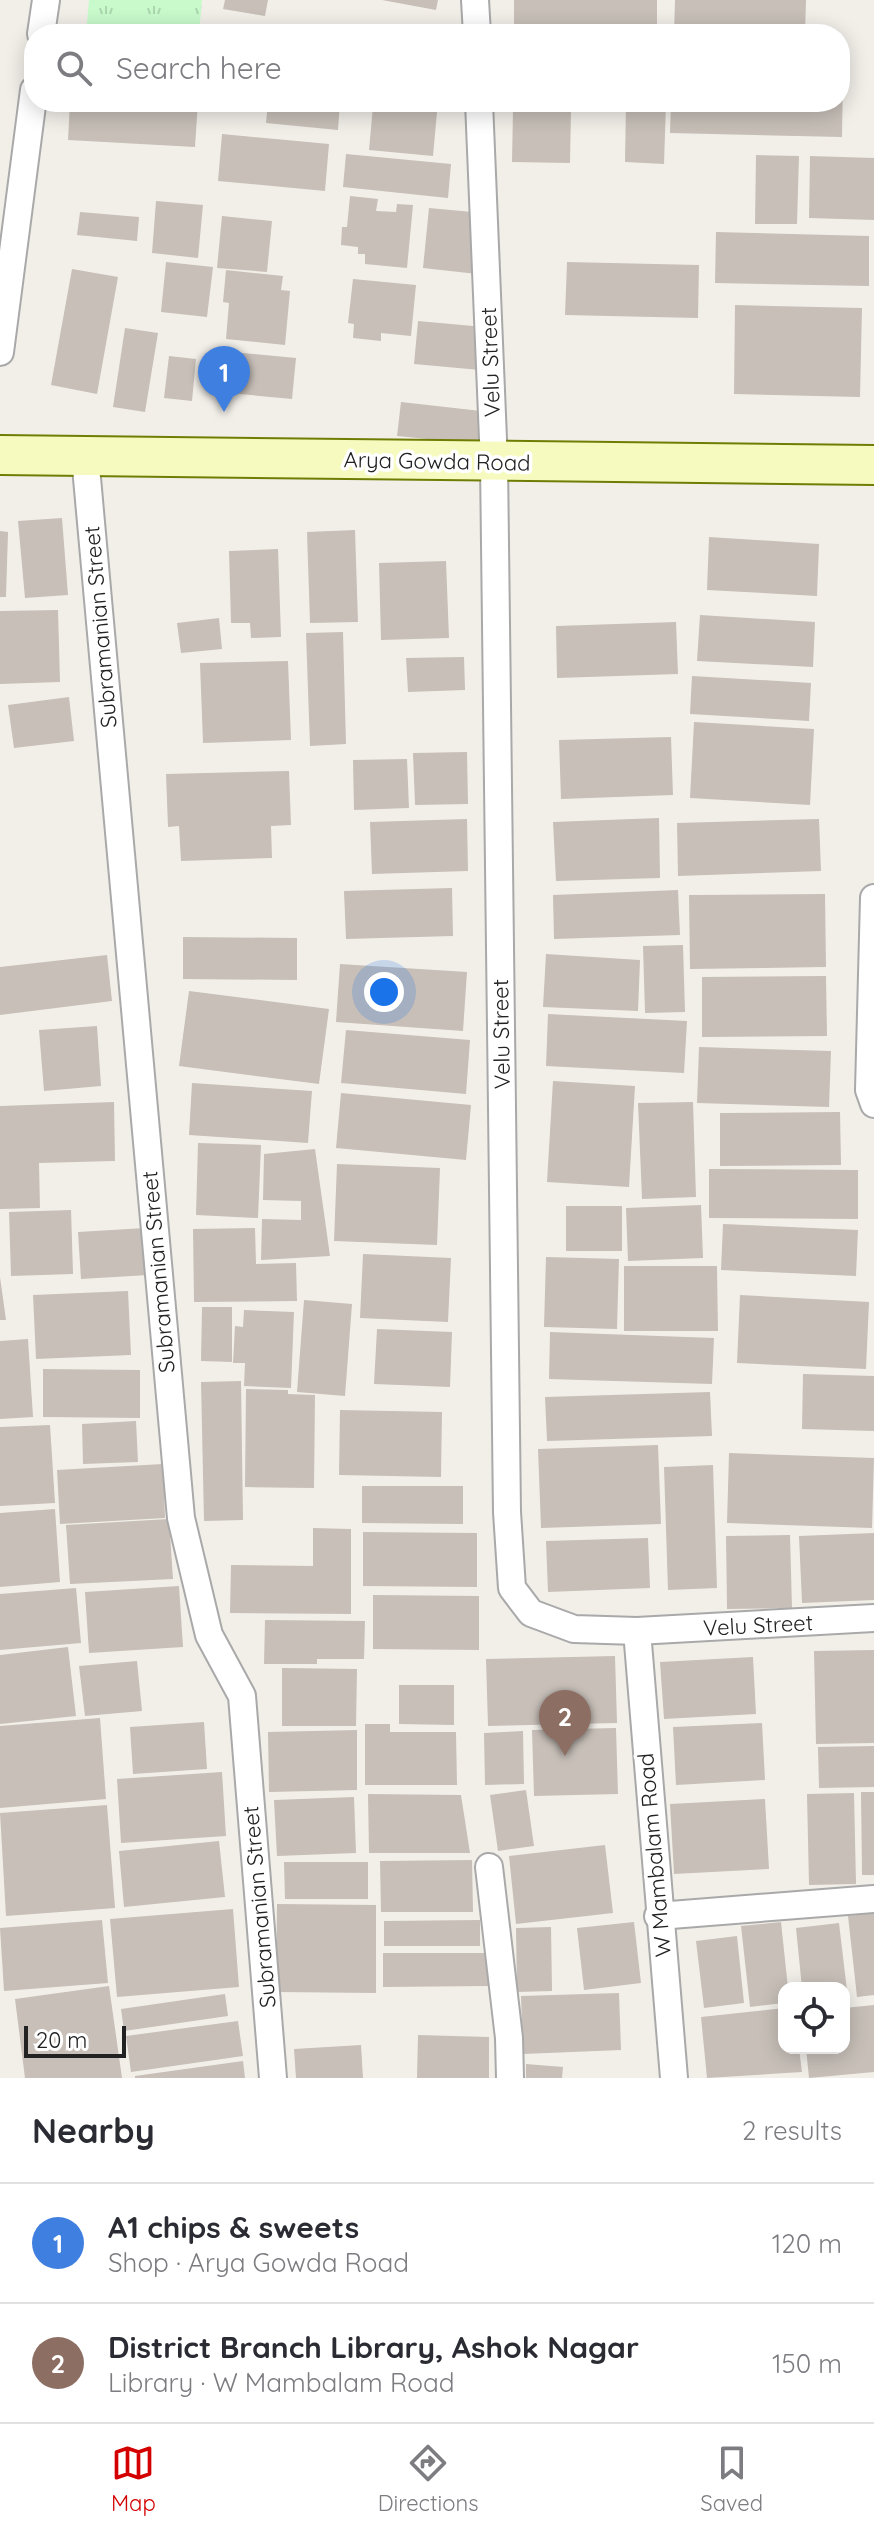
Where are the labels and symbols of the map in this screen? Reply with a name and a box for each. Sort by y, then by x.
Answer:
street label: Velu Street [474,306,506,418]
pin: 1 [198,346,250,412]
street label: Arya Gowda Road [343,445,531,477]
street label: Subramanian Street [77,525,123,729]
your location [364,972,404,1012]
street label: Velu Street [486,979,516,1089]
street label: Subramanian Street [135,1170,181,1374]
street label: Velu Street [702,1608,814,1642]
pin: 2 [539,1690,591,1756]
street label: W Mambalam Road [631,1752,677,1958]
street label: Subramanian Street [236,1805,282,2009]
scale bar [24,2022,126,2058]

